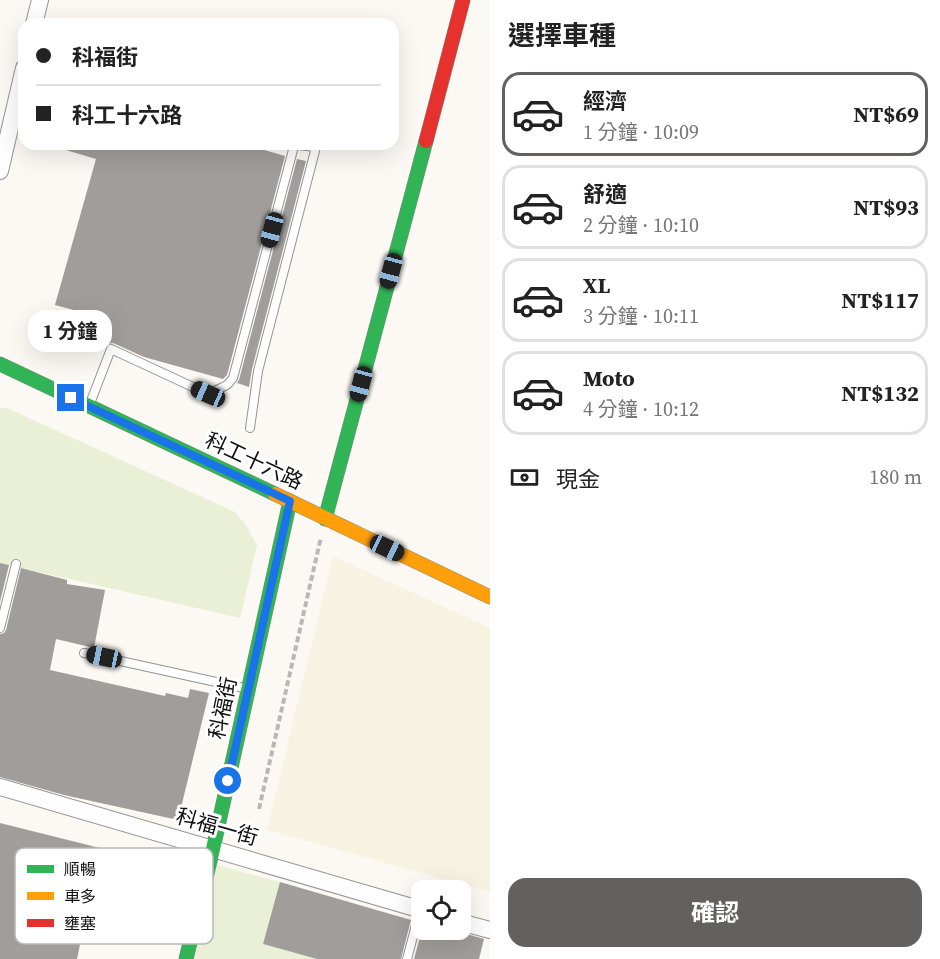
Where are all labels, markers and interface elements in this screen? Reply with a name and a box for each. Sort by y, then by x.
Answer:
text: 選擇車種 [508,17,616,54]
text: 科福街 [72,42,138,72]
text: 經濟 [583,86,627,116]
icon: car [511,87,565,141]
text: NT$69 [853,99,919,129]
text: 科工十六路 [72,100,182,130]
text: 1 分鐘 · 10:09 [583,118,699,146]
text: 舒適 [583,179,627,209]
icon: car [511,180,565,234]
text: NT$93 [853,192,919,222]
car [259,210,285,250]
text: 2 分鐘 · 10:10 [583,211,699,239]
car [378,251,404,291]
text: XL [583,270,610,300]
icon: car [511,273,565,327]
text: NT$117 [841,285,919,315]
text: 3 分鐘 · 10:11 [583,302,699,330]
callout: 1 分鐘 [29,311,113,353]
text: 1 分鐘 [42,317,98,345]
text: Moto [583,363,635,393]
car [348,364,374,404]
icon: car [511,366,565,420]
car [188,378,228,410]
text: NT$132 [841,378,919,408]
route end [57,384,84,411]
text: 4 分鐘 · 10:12 [583,395,699,423]
street label: 科工十六路 [201,425,308,496]
icon: cash [508,461,541,494]
text: 180 m [869,463,922,491]
text: 現金 [556,464,600,494]
car [367,532,407,564]
car [85,644,123,670]
street label: 科福街 [202,674,243,742]
route start [214,767,241,794]
street label: 科福一街 [173,801,262,852]
legend [15,848,213,944]
text: 順暢 [64,858,96,880]
button: 確認 [508,878,922,947]
map controls [411,880,471,940]
button: locate [411,880,471,940]
text: 車多 [64,885,96,907]
text: 壅塞 [64,912,96,934]

